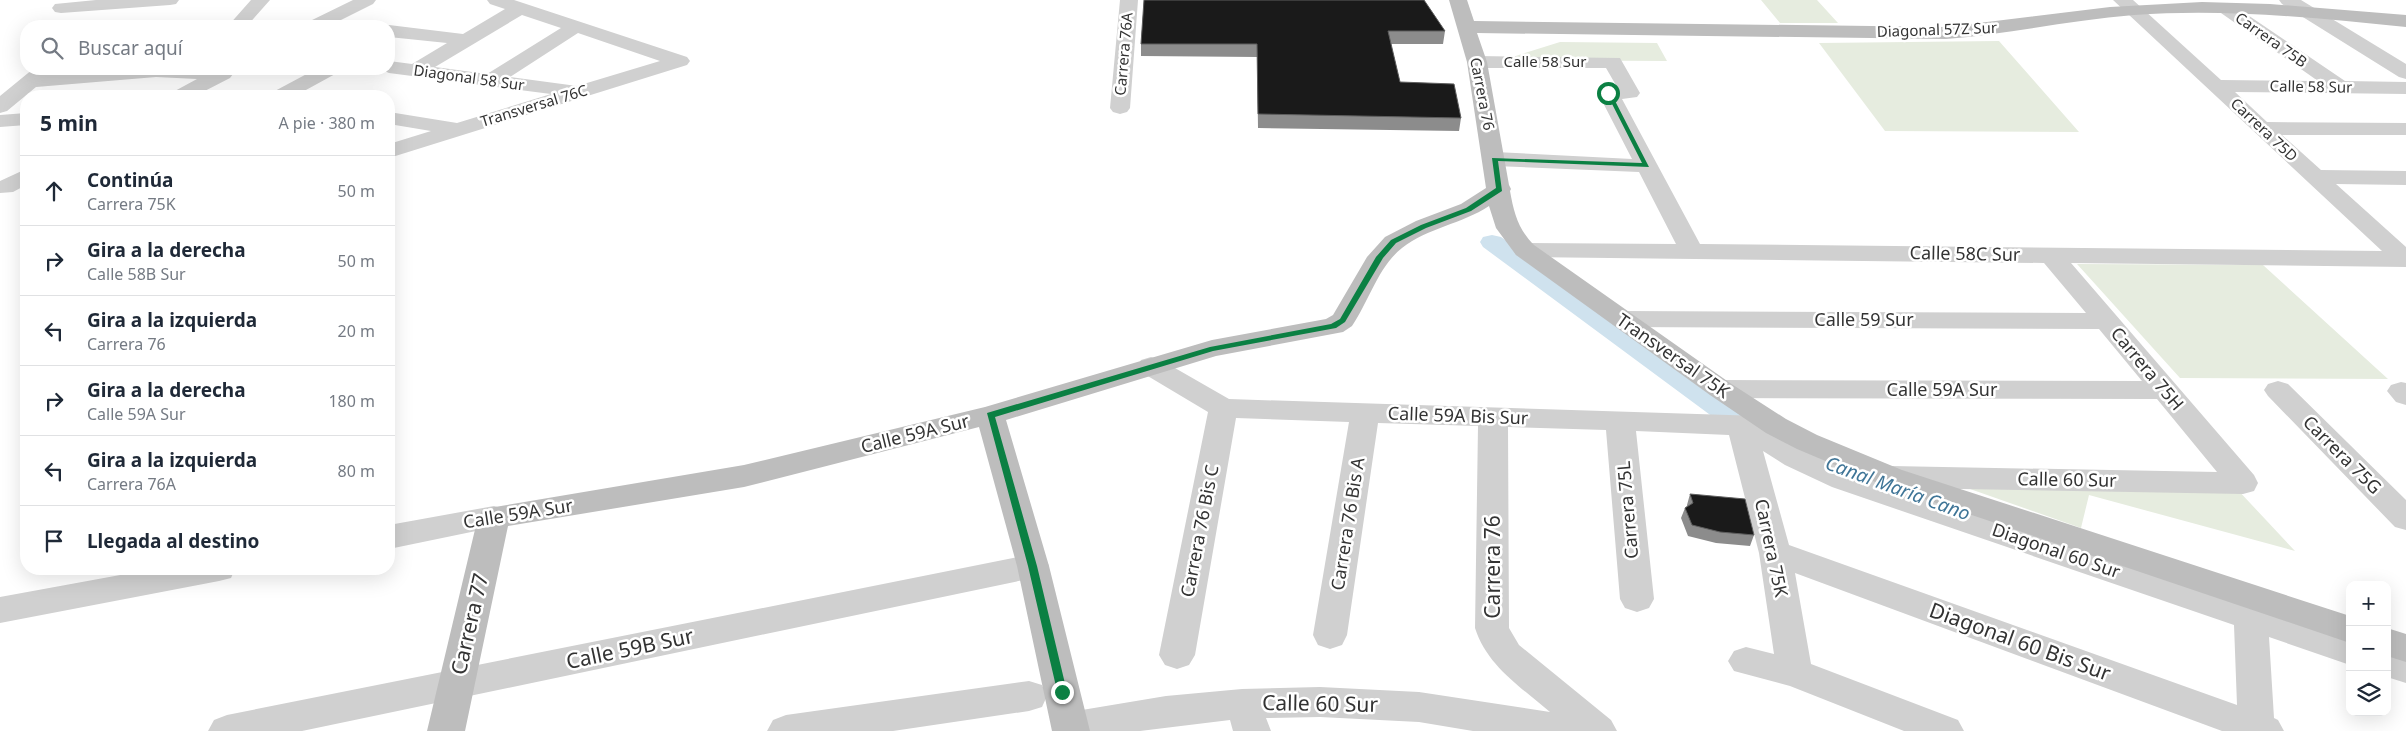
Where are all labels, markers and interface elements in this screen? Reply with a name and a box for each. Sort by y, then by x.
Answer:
street label: Carrera 75B [2232,7,2312,71]
street label: Carrera 76A [1109,11,1137,96]
street label: Diagonal 57Z Sur [1876,17,1997,41]
search box [20,20,395,75]
icon: search [38,34,66,62]
text: Buscar aquí [78,35,183,61]
street label: Calle 58 Sur [1504,51,1586,71]
street label: Carrera 76 [1466,56,1500,132]
street label: Diagonal 58 Sur [412,59,526,95]
street label: Calle 58 Sur [2269,75,2353,97]
street label: Transversal 76C [478,79,590,131]
route start [1597,82,1620,105]
street label: Carrera 75D [2227,93,2303,166]
text: 5 min [40,109,98,137]
text: A pie · 380 m [278,112,375,134]
text: Continúa [87,167,173,193]
icon: ahead [40,177,68,205]
text: 50 m [338,180,375,202]
text: Carrera 75K [87,193,176,215]
text: Gira a la derecha [87,237,246,263]
street label: Calle 58C Sur [1909,240,2021,266]
icon: right [40,247,68,275]
text: 50 m [338,250,375,272]
text: Calle 58B Sur [87,263,186,285]
text: Gira a la izquierda [87,307,257,333]
street label: Transversal 75K [1612,307,1735,404]
street label: Calle 59 Sur [1814,307,1914,331]
icon: left [40,317,68,345]
text: 20 m [338,320,375,342]
street label: Carrera 75H [2106,322,2190,415]
text: Carrera 76 [87,333,166,355]
text: Gira a la derecha [87,377,246,403]
street label: Calle 59A Sur [1887,377,1998,401]
icon: right [40,387,68,415]
text: 180 m [328,390,375,412]
street label: Calle 59A Bis Sur [1387,401,1529,429]
text: Calle 59A Sur [87,403,186,425]
street label: Calle 59A Sur [858,408,972,458]
street label: Carrera 75G [2298,410,2387,499]
text: Gira a la izquierda [87,447,257,473]
water label: Canal María Cano [1822,450,1974,526]
street label: Carrera 76 Bis A [1325,455,1369,592]
icon: left [40,457,68,485]
text: 80 m [338,460,375,482]
street label: Carrera 75L [1611,460,1643,560]
street label: Carrera 76 Bis C [1174,463,1224,599]
street label: Calle 60 Sur [2017,466,2117,492]
text: Carrera 76A [87,473,176,495]
street label: Calle 59A Sur [461,492,575,534]
street label: Carrera 75K [1750,497,1794,600]
street label: Carrera 76 [1478,515,1506,619]
street label: Diagonal 60 Sur [1989,517,2124,583]
icon: arrive [40,527,68,555]
text: Llegada al destino [87,528,259,554]
street label: Carrera 77 [444,570,494,677]
map controls [2346,581,2391,716]
button: + [2346,581,2391,626]
street label: Diagonal 60 Bis Sur [1926,595,2115,687]
street label: Calle 59B Sur [564,621,696,675]
button: − [2346,626,2391,671]
button: layers [2346,671,2391,716]
route end [1051,681,1074,704]
street label: Calle 60 Sur [1262,688,1379,718]

